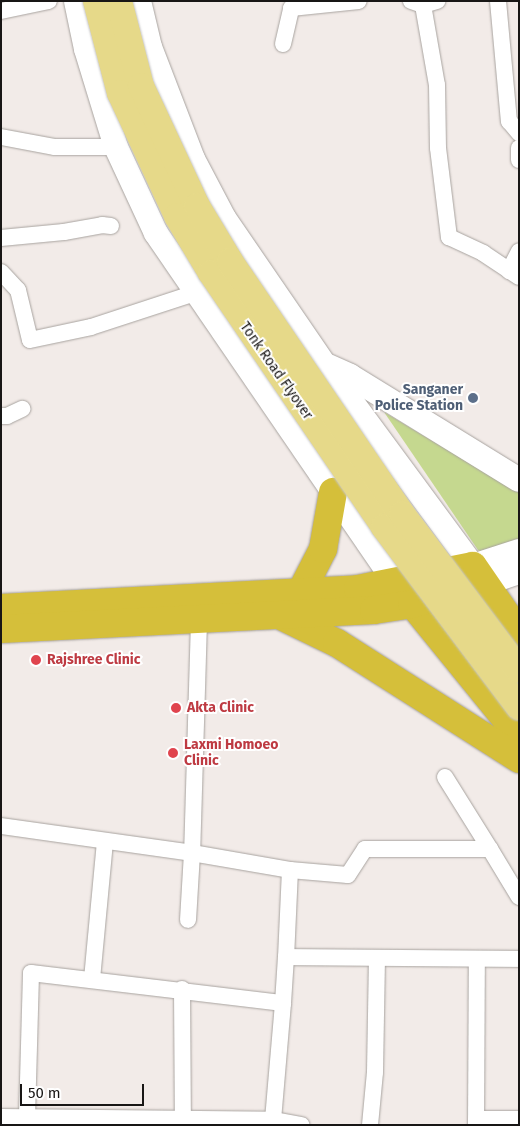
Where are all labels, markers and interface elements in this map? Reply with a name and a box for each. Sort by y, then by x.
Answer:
street label: Tonk Road Flyover [236,319,316,423]
place label: Sanganer Police Station [375,382,463,414]
marker: Sanganer Police Station [467,392,479,404]
place label: Rajshree Clinic [47,652,141,668]
marker: Rajshree Clinic [29,653,43,667]
place label: Akta Clinic [187,700,254,716]
marker: Akta Clinic [169,701,183,715]
place label: Laxmi Homoeo Clinic [184,737,278,770]
marker: Laxmi Homoeo Clinic [166,746,180,760]
scale bar [22,1074,146,1106]
text: 50 m [28,1084,61,1102]

